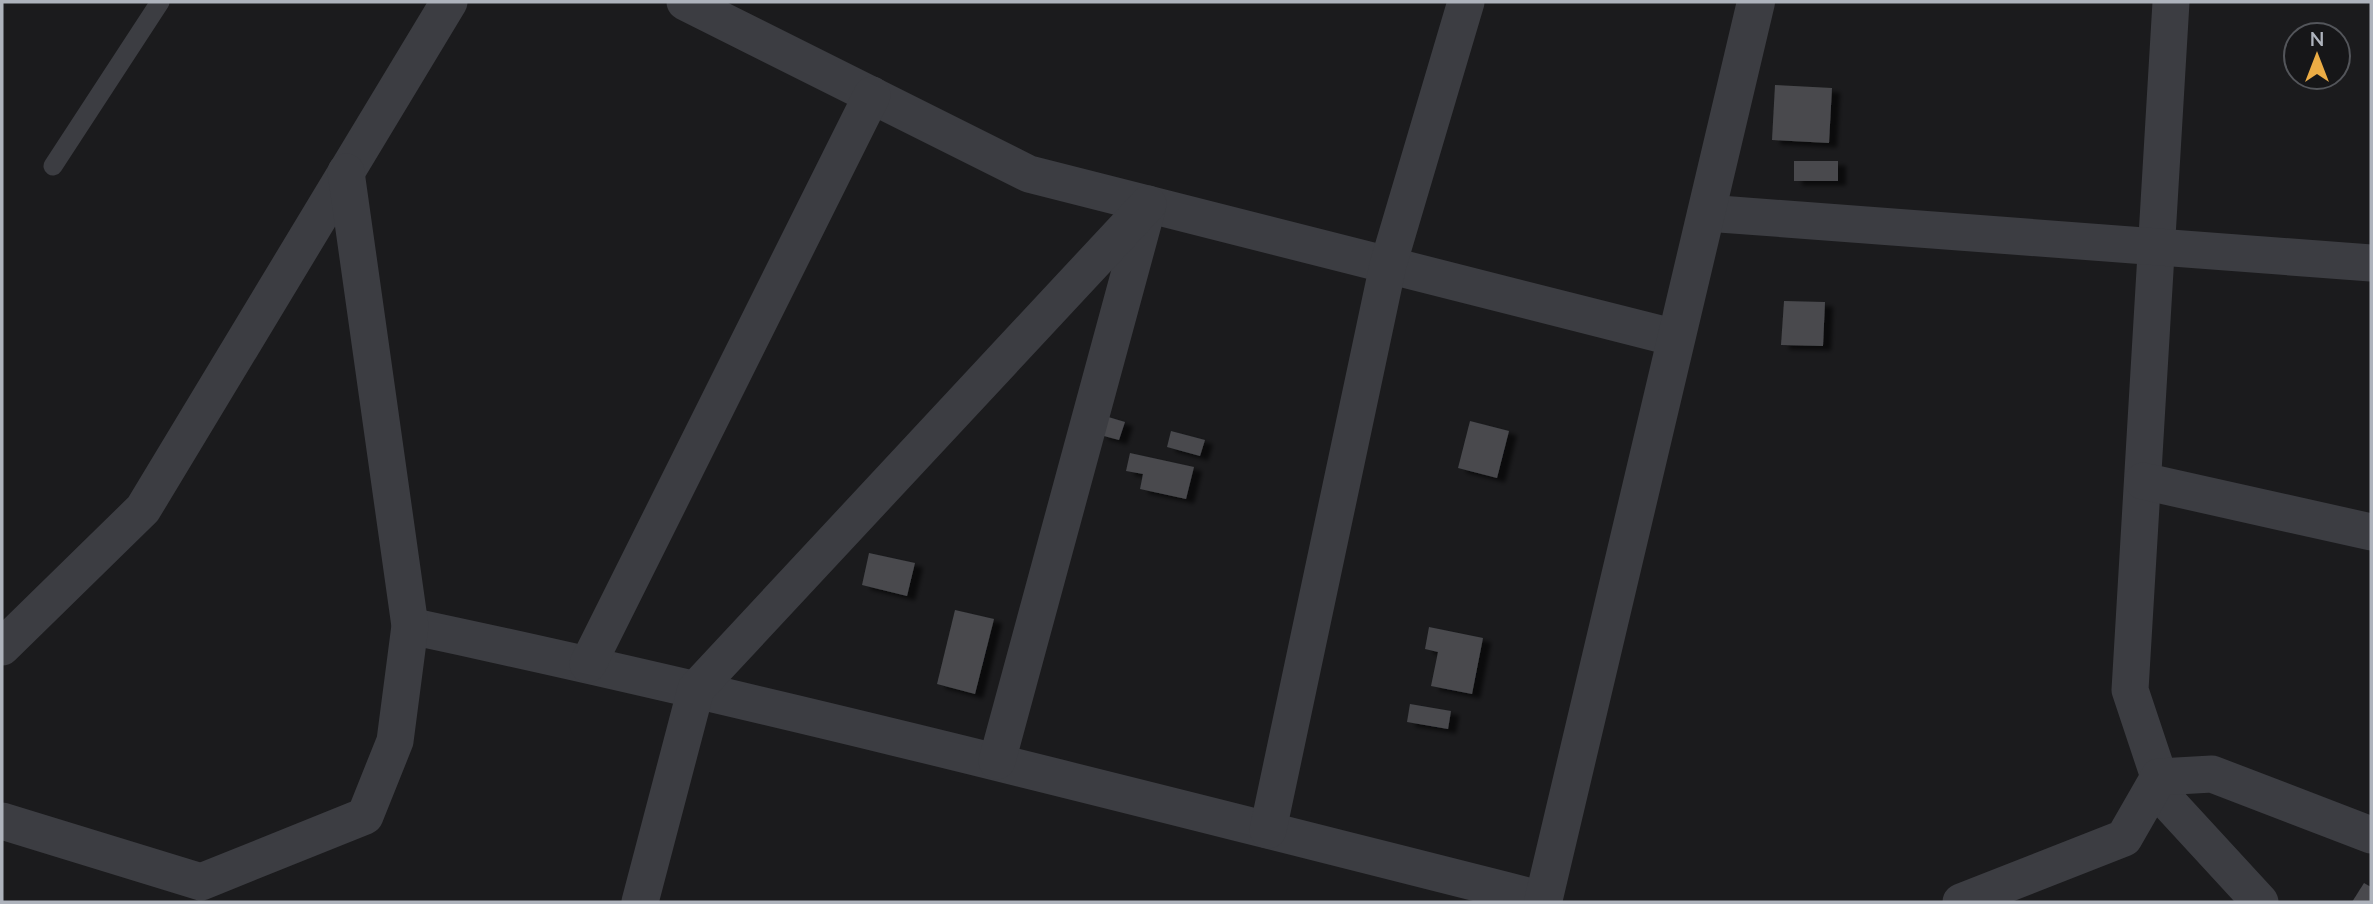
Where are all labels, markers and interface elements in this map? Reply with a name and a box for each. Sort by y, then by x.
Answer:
north arrow [2282,21,2352,91]
text: N [2310,27,2324,50]

